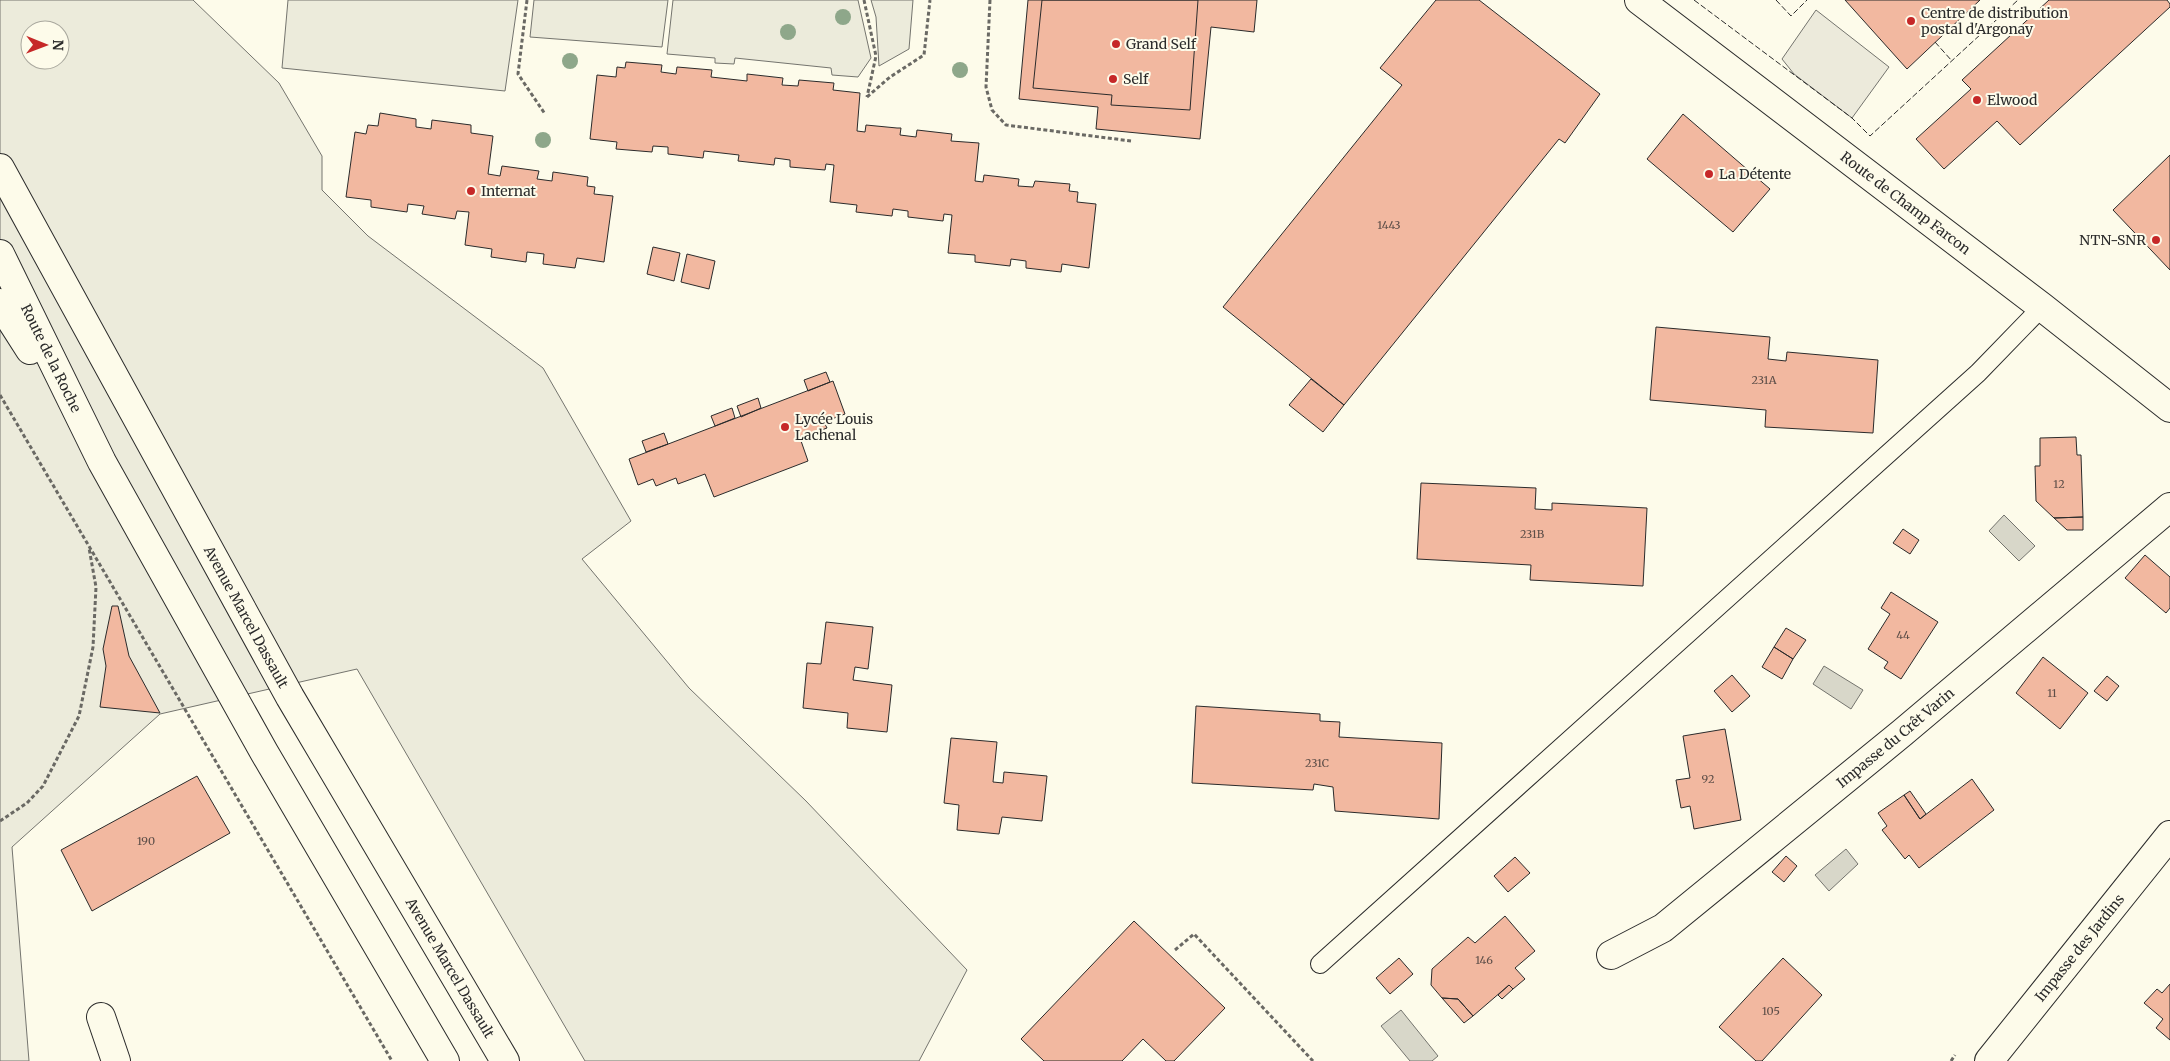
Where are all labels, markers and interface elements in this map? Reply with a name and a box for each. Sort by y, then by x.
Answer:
place label: Centre de distribution postal d'Argonay [1921,4,2068,38]
marker: Centre de distribution postal d'Argonay [1905,15,1917,27]
north arrow [20,20,70,70]
place label: Grand Self [1126,35,1197,53]
marker: Grand Self [1110,38,1122,50]
text: N [49,40,67,51]
place label: Self [1123,70,1149,88]
marker: Self [1107,73,1119,85]
place label: Elwood [1987,91,2038,109]
marker: Elwood [1971,94,1983,106]
street label: Route de Champ Farcon [1837,148,1974,258]
place label: La Détente [1719,165,1791,183]
marker: La Détente [1703,168,1715,180]
place label: Internat [481,182,537,200]
marker: Internat [465,185,477,197]
house number: 1443 [1377,218,1401,232]
place label: NTN-SNR [2079,231,2146,249]
marker: NTN-SNR [2150,234,2162,246]
street label: Route de la Roche [17,301,85,415]
house number: 231A [1752,373,1777,387]
place label: Lycée Louis Lachenal [795,410,873,444]
marker: Lycée Louis Lachenal [779,421,791,433]
house number: 12 [2053,477,2065,491]
house number: 231B [1520,527,1545,541]
street label: Avenue Marcel Dassault [199,542,293,692]
house number: 44 [1896,628,1910,642]
street label: Impasse du Crêt Varin [1833,684,1958,792]
house number: 11 [2047,686,2057,700]
house number: 231C [1305,756,1329,770]
house number: 92 [1702,772,1714,786]
house number: 190 [137,834,155,848]
street label: Impasse des Jardins [2031,890,2128,1005]
street label: Avenue Marcel Dassault [401,894,499,1042]
house number: 146 [1475,953,1493,967]
house number: 105 [1762,1004,1780,1018]

